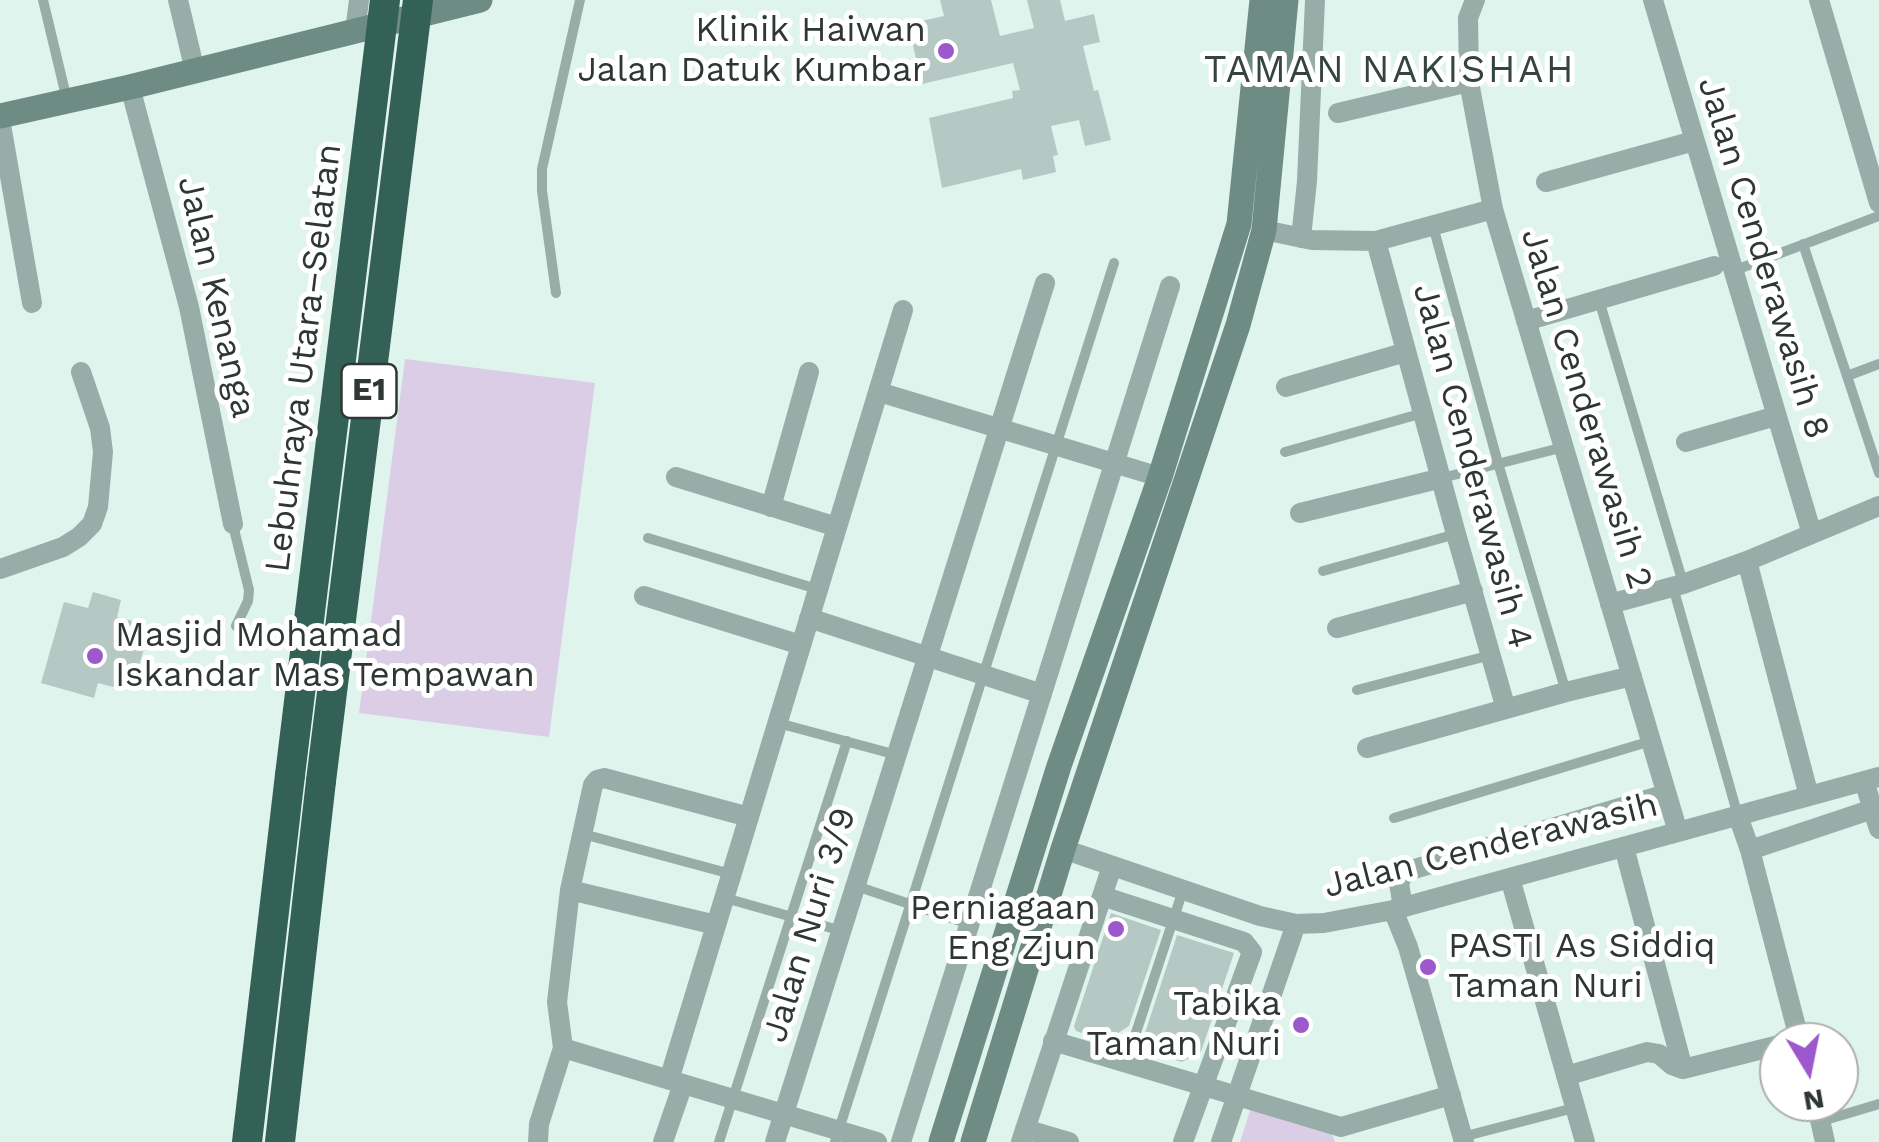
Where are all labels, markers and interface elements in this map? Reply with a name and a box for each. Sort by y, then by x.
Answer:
place label: Klinik Haiwan Jalan Datuk Kumbar [577,10,926,92]
marker: Klinik Haiwan Jalan Datuk Kumbar [935,40,957,62]
district label: TAMAN NAKISHAH [1204,48,1576,94]
street label: Jalan Cenderawasih 8 [1688,72,1838,444]
street label: Lebuhraya Utara–Selatan [257,142,351,574]
street label: Jalan Kenanga [168,172,264,422]
street label: Jalan Cenderawasih 2 [1511,224,1661,594]
street label: Jalan Cenderawasih 4 [1403,279,1541,653]
road number: E1 [342,364,396,418]
place label: Masjid Mohamad Iskandar Mas Tempawan [115,615,535,697]
marker: Masjid Mohamad Iskandar Mas Tempawan [84,645,106,667]
street label: Jalan Cenderawasih [1320,784,1662,908]
street label: Jalan Nuri 3/9 [754,803,866,1047]
place label: Perniagaan Eng Zjun [910,888,1096,970]
marker: Perniagaan Eng Zjun [1105,918,1127,940]
place label: PASTI As Siddiq Taman Nuri [1448,926,1715,1008]
marker: PASTI As Siddiq Taman Nuri [1417,956,1439,978]
place label: Tabika Taman Nuri [1086,984,1281,1066]
marker: Tabika Taman Nuri [1290,1014,1312,1036]
north arrow [1759,1022,1859,1122]
text: N [1801,1082,1827,1118]

